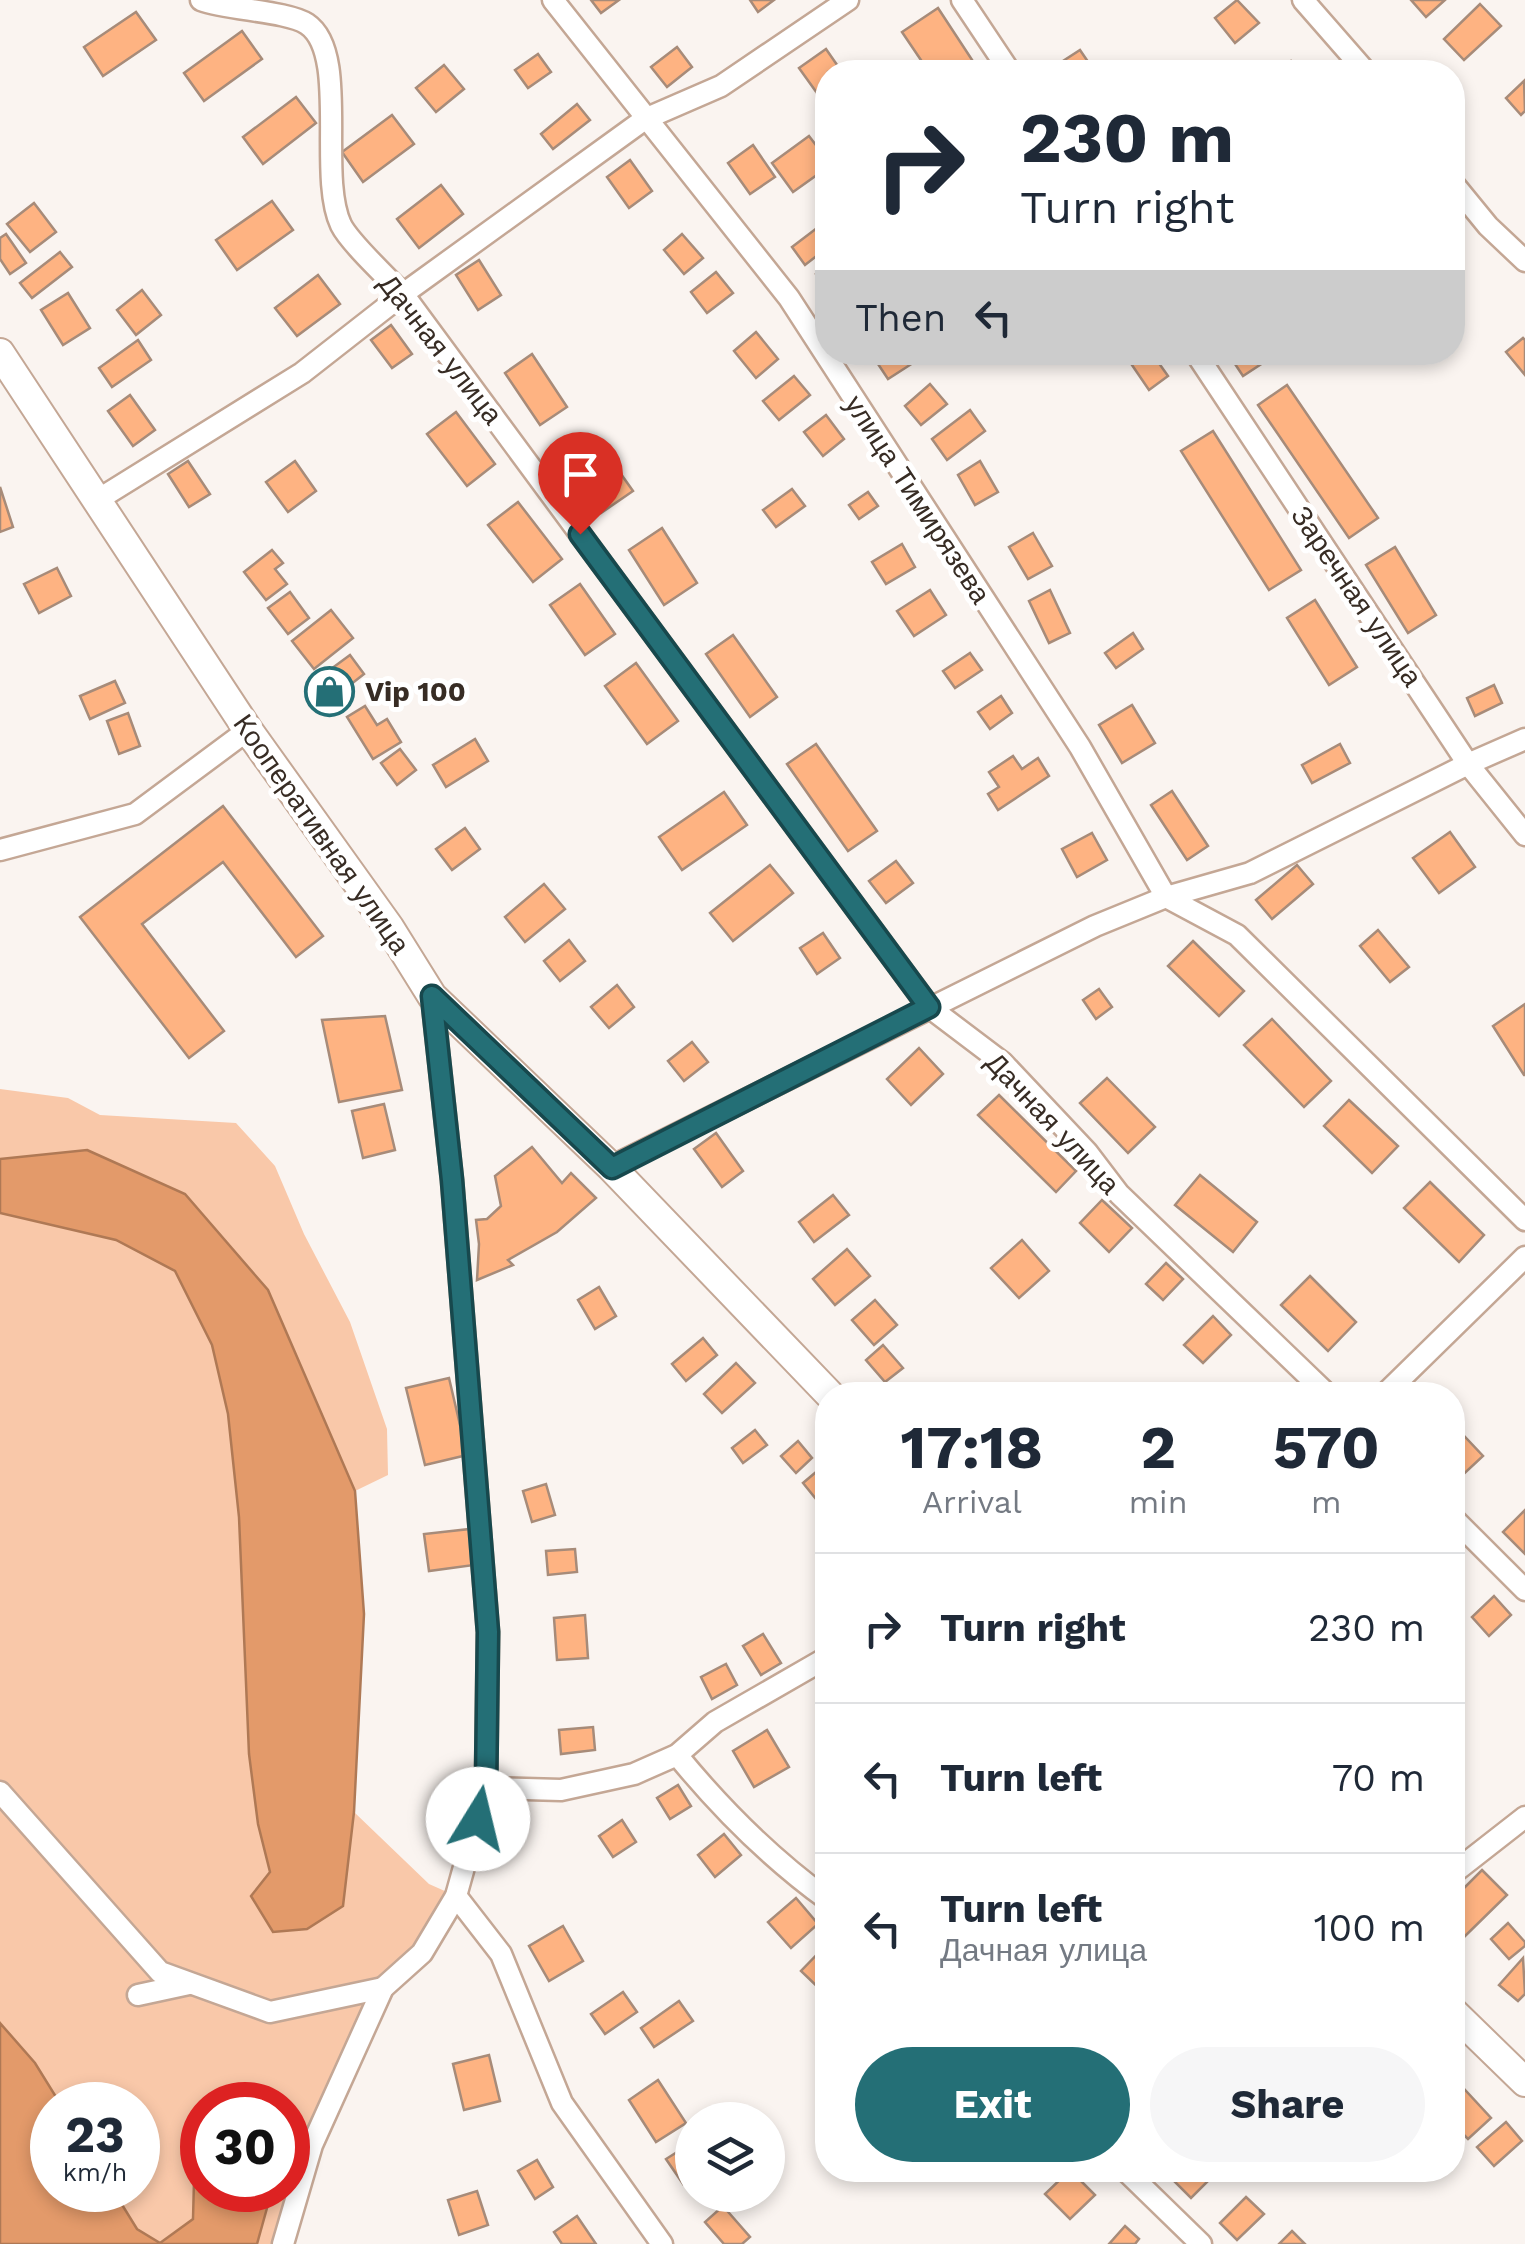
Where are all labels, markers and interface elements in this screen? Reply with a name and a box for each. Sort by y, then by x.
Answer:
text: 230 m [1020,97,1234,179]
icon: right [855,100,985,230]
text: Turn right [1020,181,1234,234]
street label: Дачная улица [372,268,510,431]
icon: left [966,290,1021,345]
text: Then [855,296,946,340]
street label: улица Тимирязева [838,389,997,610]
pin [538,432,623,535]
icon: arrive [553,447,608,502]
street label: Заречная улица [1284,500,1429,693]
shop icon: Vip 100 [304,665,356,717]
place label: Vip 100 [365,675,466,708]
street label: Кооперативная улица [226,708,417,961]
street label: Дачная улица [979,1046,1127,1201]
text: 17:18 [900,1412,1043,1483]
text: 2 [1140,1412,1176,1483]
text: 570 [1273,1412,1380,1483]
text: Arrival [922,1483,1022,1521]
text: min [1129,1483,1187,1521]
text: m [1311,1483,1341,1521]
icon: right [855,1601,910,1656]
text: Turn right [940,1606,1126,1650]
text: 230 m [1308,1606,1425,1650]
icon: left [855,1751,910,1806]
text: Turn left [940,1756,1102,1800]
text: 70 m [1332,1756,1425,1800]
position arrow [426,1767,530,1871]
text: Turn left [940,1887,1102,1931]
icon: left [855,1901,910,1956]
text: 100 m [1314,1906,1425,1950]
text: Дачная улица [940,1931,1147,1969]
button: Exit [855,2047,1130,2162]
button: Share [1150,2047,1425,2162]
speed limit sign: 30 [180,2082,310,2212]
map controls [675,2102,785,2212]
button: layers [675,2102,785,2212]
text: 23 [65,2105,125,2164]
text: km/h [63,2158,127,2187]

